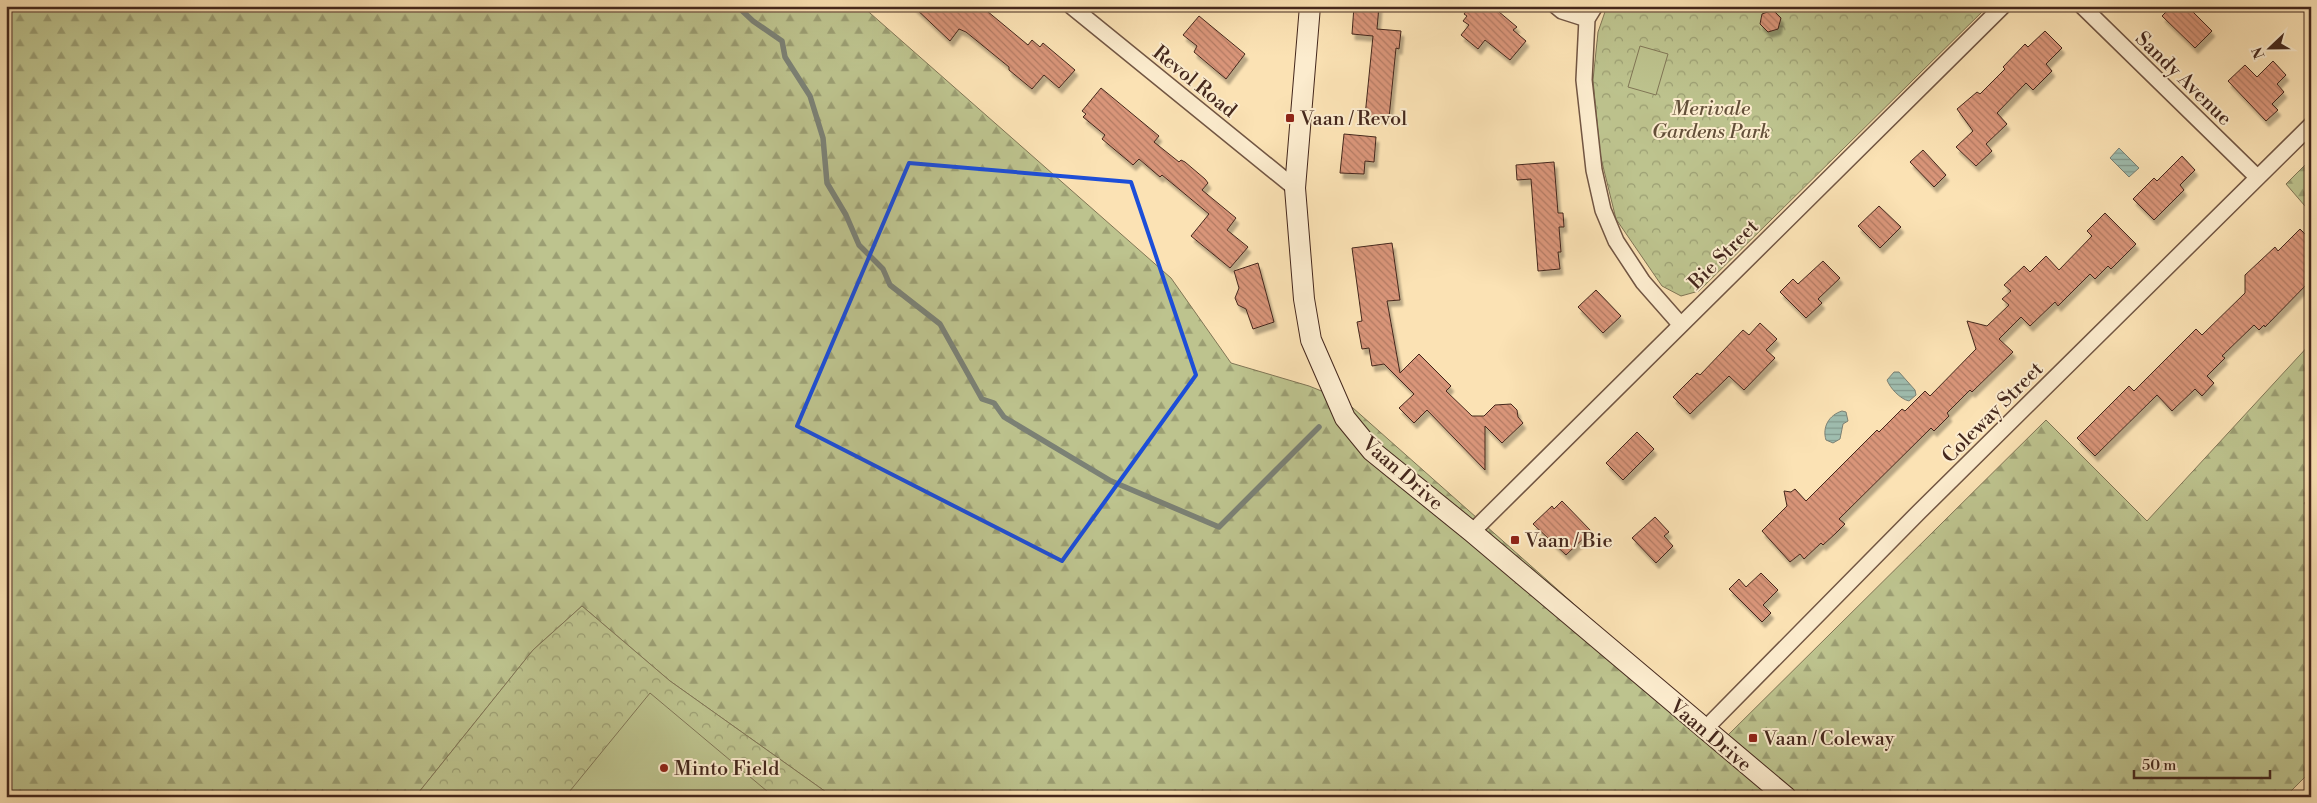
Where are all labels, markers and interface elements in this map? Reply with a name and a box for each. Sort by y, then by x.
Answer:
north arrow [2244,22,2294,72]
street label: Sandy Avenue [2129,27,2237,131]
street label: Revol Road [1147,41,1242,124]
text: N [2248,44,2269,61]
park label: Merivale Gardens Park [1652,97,1770,145]
place label: Vaan / Revol [1299,107,1407,132]
marker: Vaan / Revol [1284,112,1296,124]
street label: Bie Street [1683,215,1764,296]
street label: Coleway Street [1937,357,2049,469]
street label: Vaan Drive [1355,431,1448,516]
place label: Vaan / Bie [1524,529,1613,554]
marker: Vaan / Bie [1509,534,1521,546]
street label: Vaan Drive [1663,694,1756,778]
place label: Vaan / Coleway [1762,727,1895,752]
marker: Vaan / Coleway [1747,732,1759,744]
scale bar [2134,748,2271,780]
text: 50 m [2142,756,2176,775]
place label: Minto Field [674,757,780,782]
marker: Minto Field [658,762,670,774]

